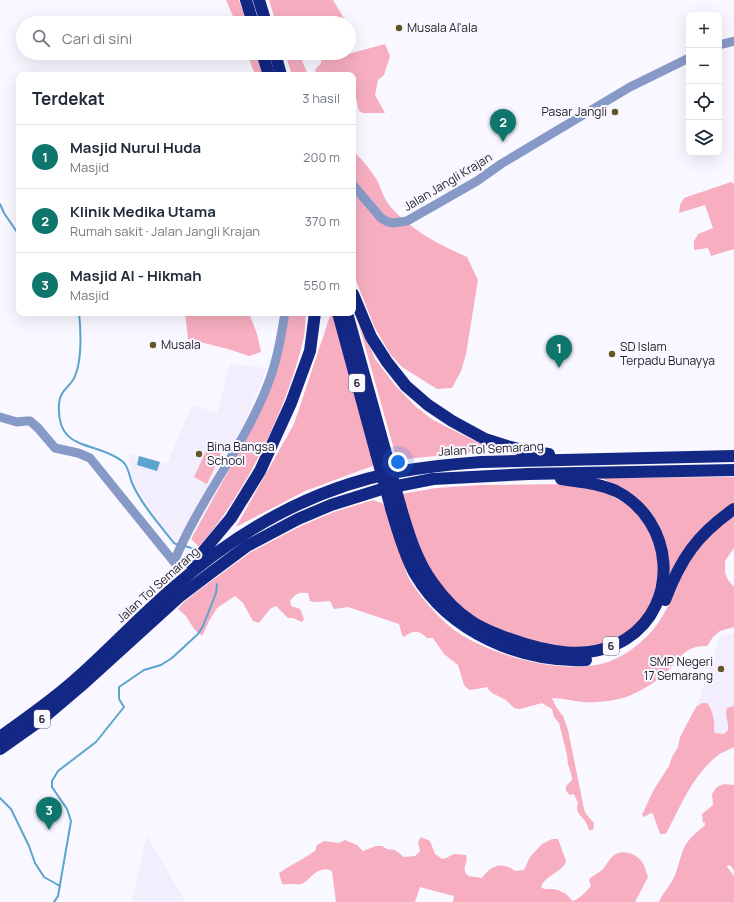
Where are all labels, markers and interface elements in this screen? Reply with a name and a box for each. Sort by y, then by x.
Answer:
map controls [686,12,722,156]
button: + [686,12,722,48]
search box [16,16,356,60]
place label: Musala Al'ala [407,19,477,36]
marker: Musala Al'ala [394,23,404,33]
icon: search [30,27,52,49]
text: Cari di sini [62,28,132,49]
button: − [686,48,722,84]
button: locate [686,84,722,120]
text: Terdekat [32,87,105,110]
text: 3 hasil [302,89,340,107]
place label: Pasar Jangli [542,103,607,120]
marker: Pasar Jangli [610,107,620,117]
pin: 2 [490,109,516,142]
button: layers [686,120,722,156]
text: Masjid Nurul Huda [70,137,201,158]
text: 1 [42,148,48,166]
text: 200 m [303,148,340,166]
street label: Jalan Jangli Krajan [400,148,495,215]
text: Masjid [70,158,109,176]
text: Klinik Medika Utama [70,201,216,222]
text: 2 [41,212,49,230]
text: 370 m [305,212,340,230]
text: Rumah sakit · Jalan Jangli Krajan [70,222,260,240]
text: Masjid Al - Hikmah [70,265,202,286]
text: 3 [41,276,49,294]
text: 550 m [303,276,340,294]
text: Masjid [70,286,109,304]
pin: 1 [546,335,572,368]
place label: Musala [161,336,201,353]
place label: SD Islam Terpadu Bunayya [620,338,715,369]
marker: Musala [148,340,158,350]
marker: SD Islam Terpadu Bunayya [607,349,617,359]
road number: 6 [349,374,365,392]
street label: Jalan Tol Semarang [438,437,544,460]
place label: Bina Bangsa School [207,438,275,469]
marker: Bina Bangsa School [194,449,204,459]
your location [388,452,408,472]
street label: Jalan Tol Semarang [113,543,203,626]
road number: 6 [603,637,619,655]
place label: SMP Negeri 17 Semarang [644,653,713,684]
marker: SMP Negeri 17 Semarang [716,664,726,674]
road number: 6 [34,710,50,728]
pin: 3 [36,797,62,830]

